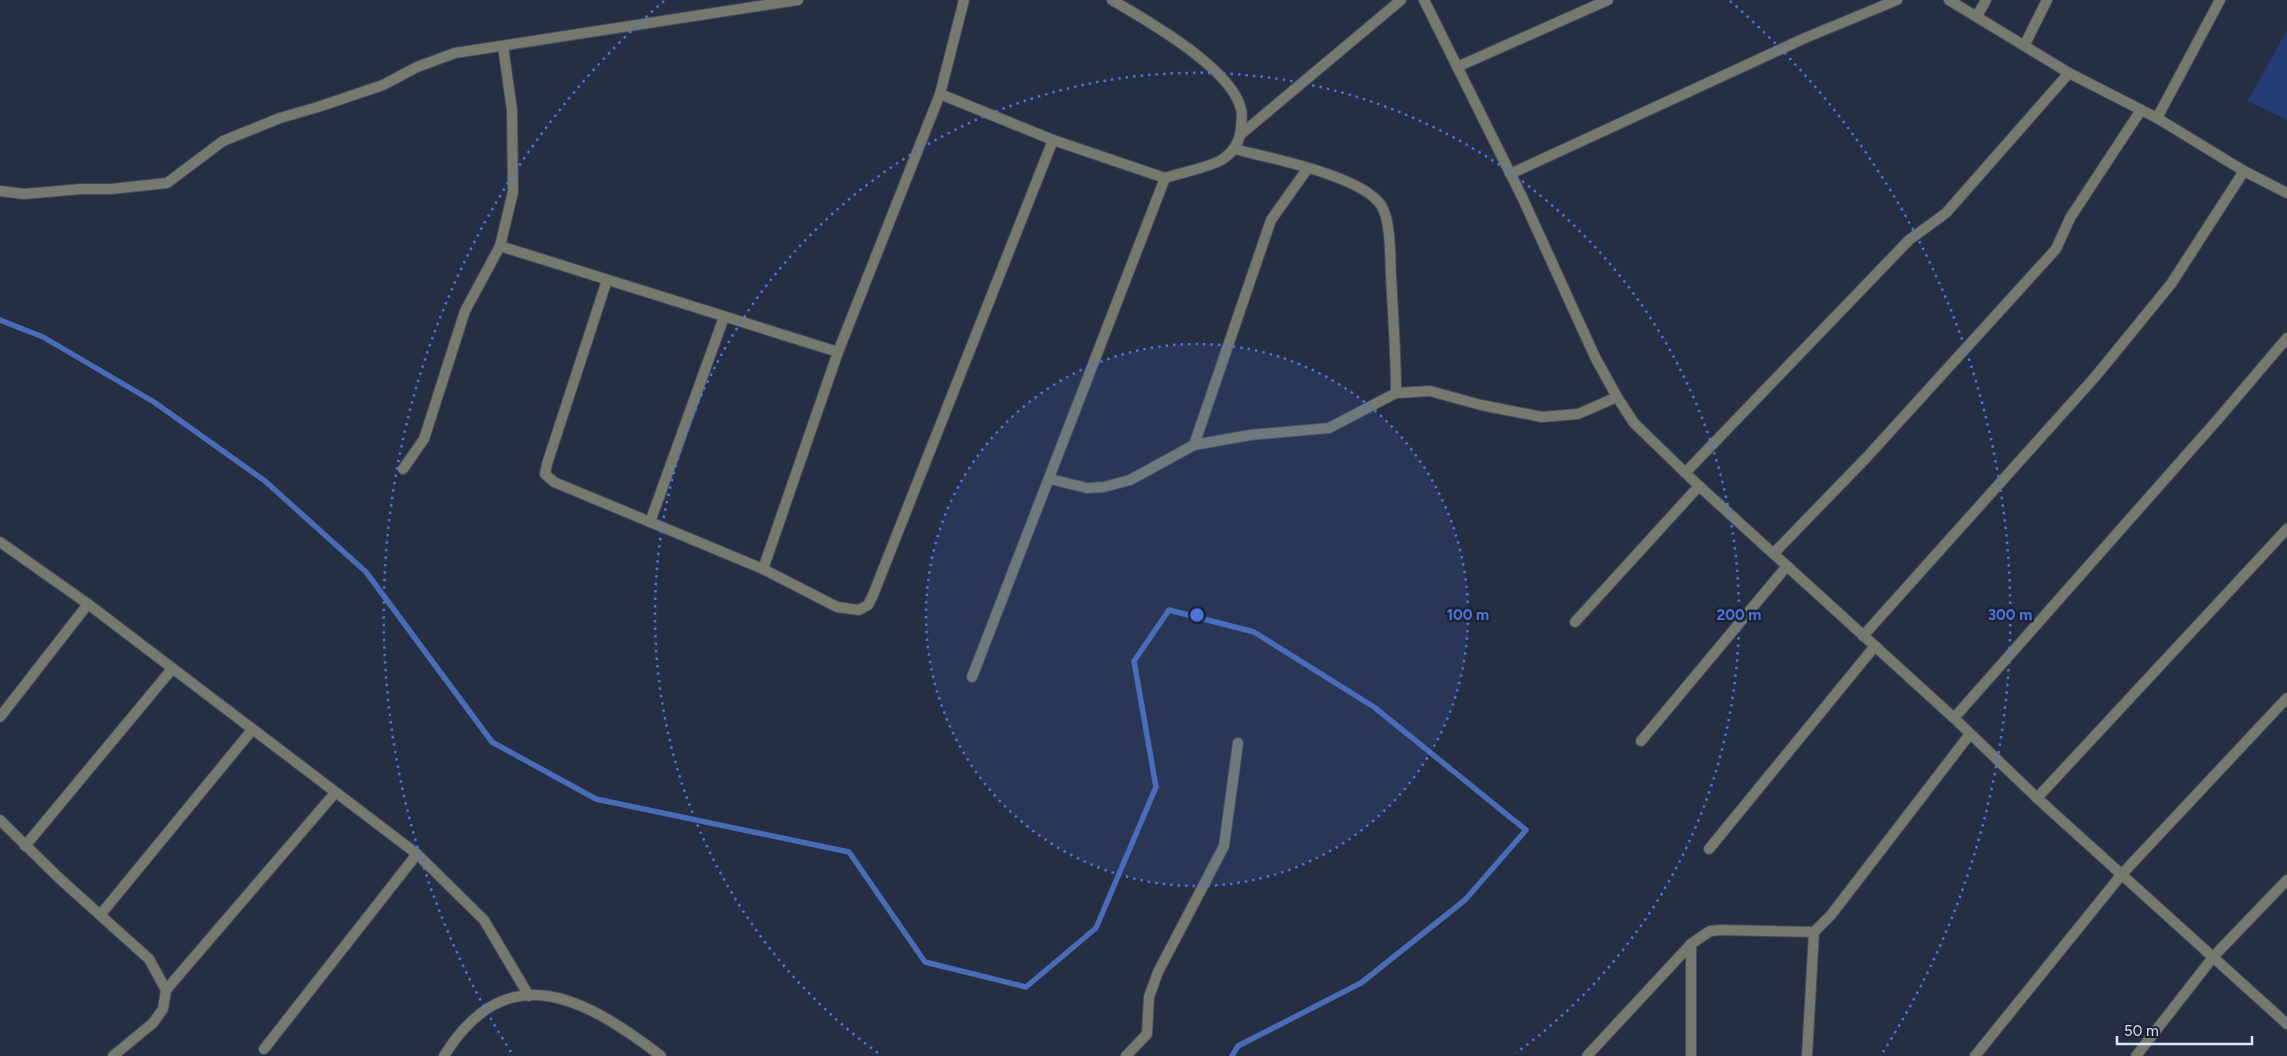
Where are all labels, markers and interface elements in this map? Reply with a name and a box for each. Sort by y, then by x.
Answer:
centre of rings [1188,606,1206,624]
text: 100 m [1447,606,1489,624]
text: 200 m [1717,606,1761,624]
text: 300 m [1988,606,2032,624]
scale bar [2117,1014,2252,1046]
text: 50 m [2124,1022,2159,1040]

